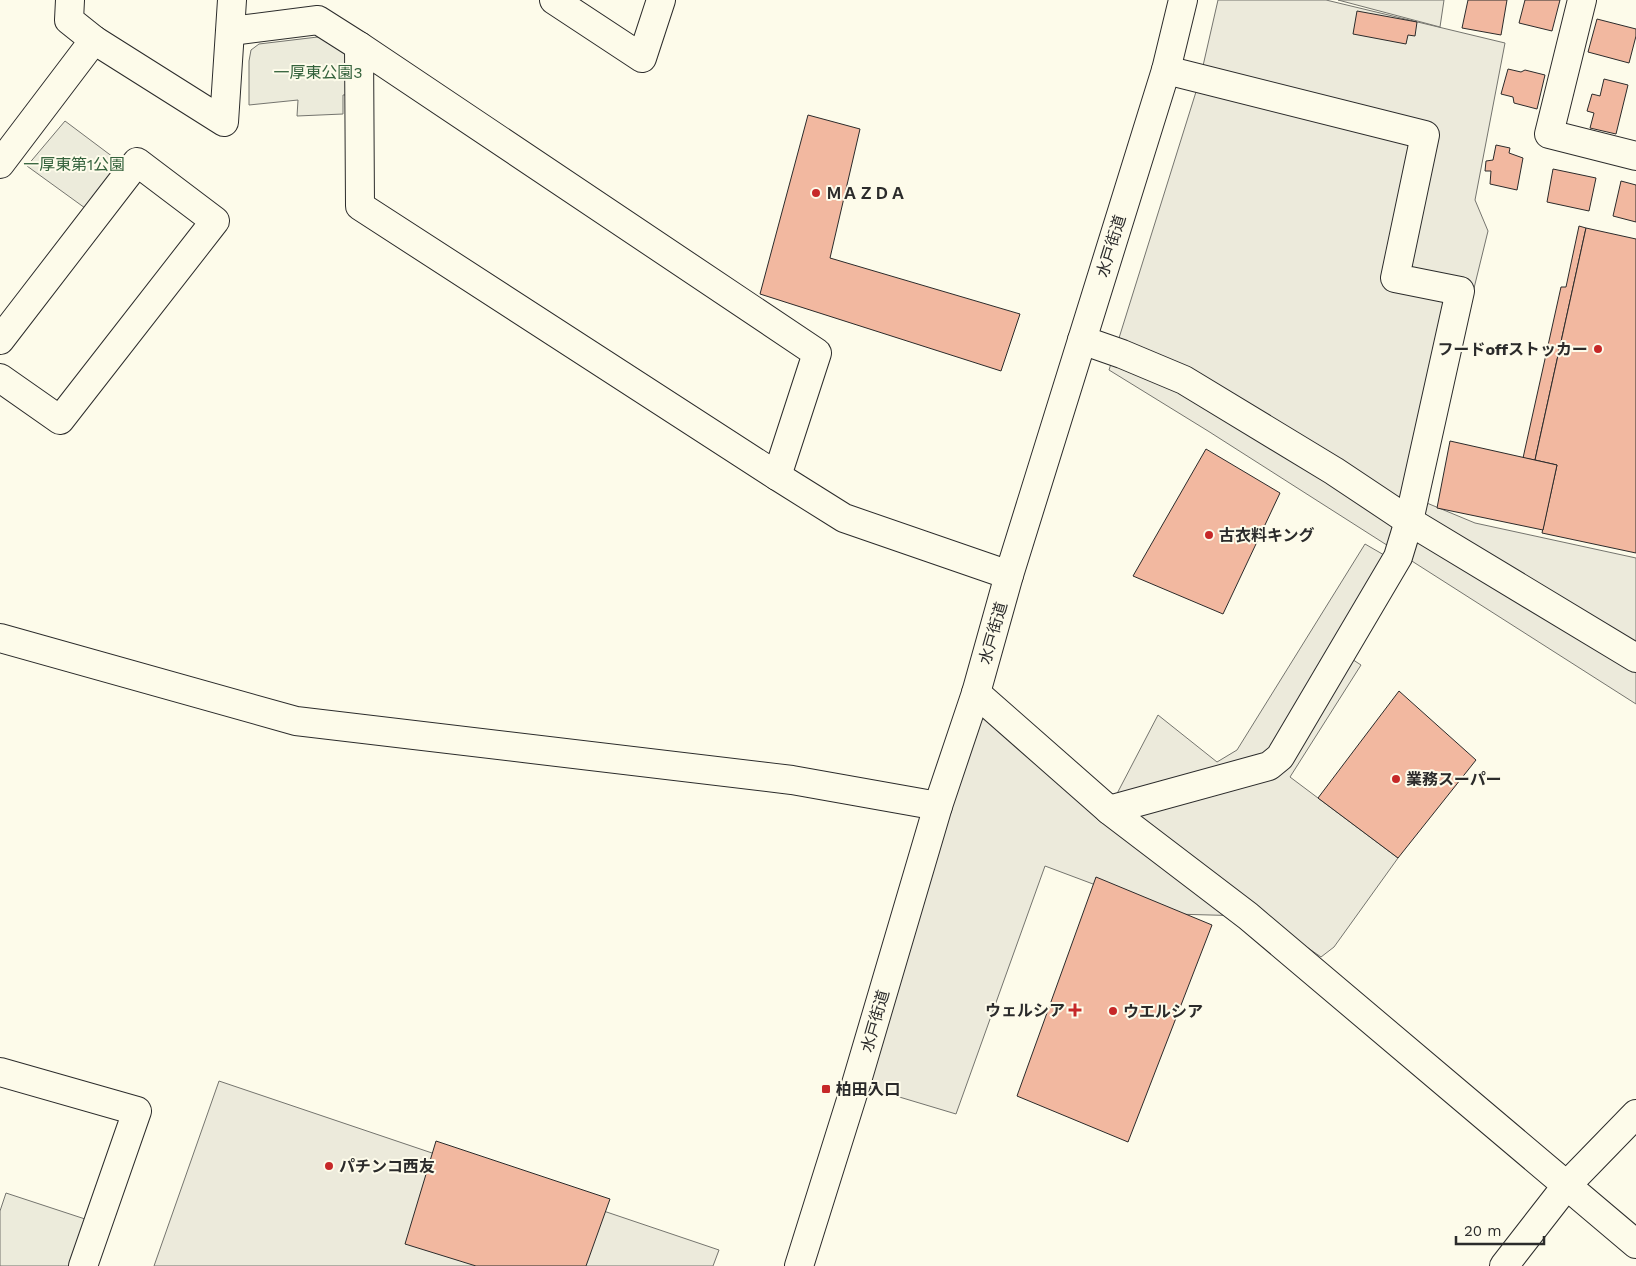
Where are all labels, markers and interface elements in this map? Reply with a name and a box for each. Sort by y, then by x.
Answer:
park label: 一厚東公園3 [273,63,363,82]
park label: 一厚東第1公園 [23,155,125,174]
place label: ＭＡＺＤＡ [826,184,906,203]
marker: ＭＡＺＤＡ [810,187,822,199]
street label: 水戸街道 [1093,213,1129,279]
place label: フードoffストッカー [1437,340,1588,359]
marker: フードoffストッカー [1592,343,1604,355]
place label: 古衣料キング [1219,526,1315,545]
marker: 古衣料キング [1203,529,1215,541]
street label: 水戸街道 [975,600,1011,666]
place label: 業務スーパー [1406,770,1502,789]
marker: 業務スーパー [1390,773,1402,785]
street label: 水戸街道 [857,988,893,1054]
place label: ウェルシア [985,1001,1065,1020]
place label: ウエルシア [1123,1002,1203,1021]
marker: ウェルシア [1069,1004,1081,1016]
marker: ウエルシア [1107,1005,1119,1017]
place label: 柏田入口 [836,1080,900,1099]
marker: 柏田入口 [820,1083,832,1095]
place label: パチンコ西友 [339,1157,435,1176]
marker: パチンコ西友 [323,1160,335,1172]
scale bar [1456,1214,1544,1246]
text: 20 m [1464,1222,1502,1240]

